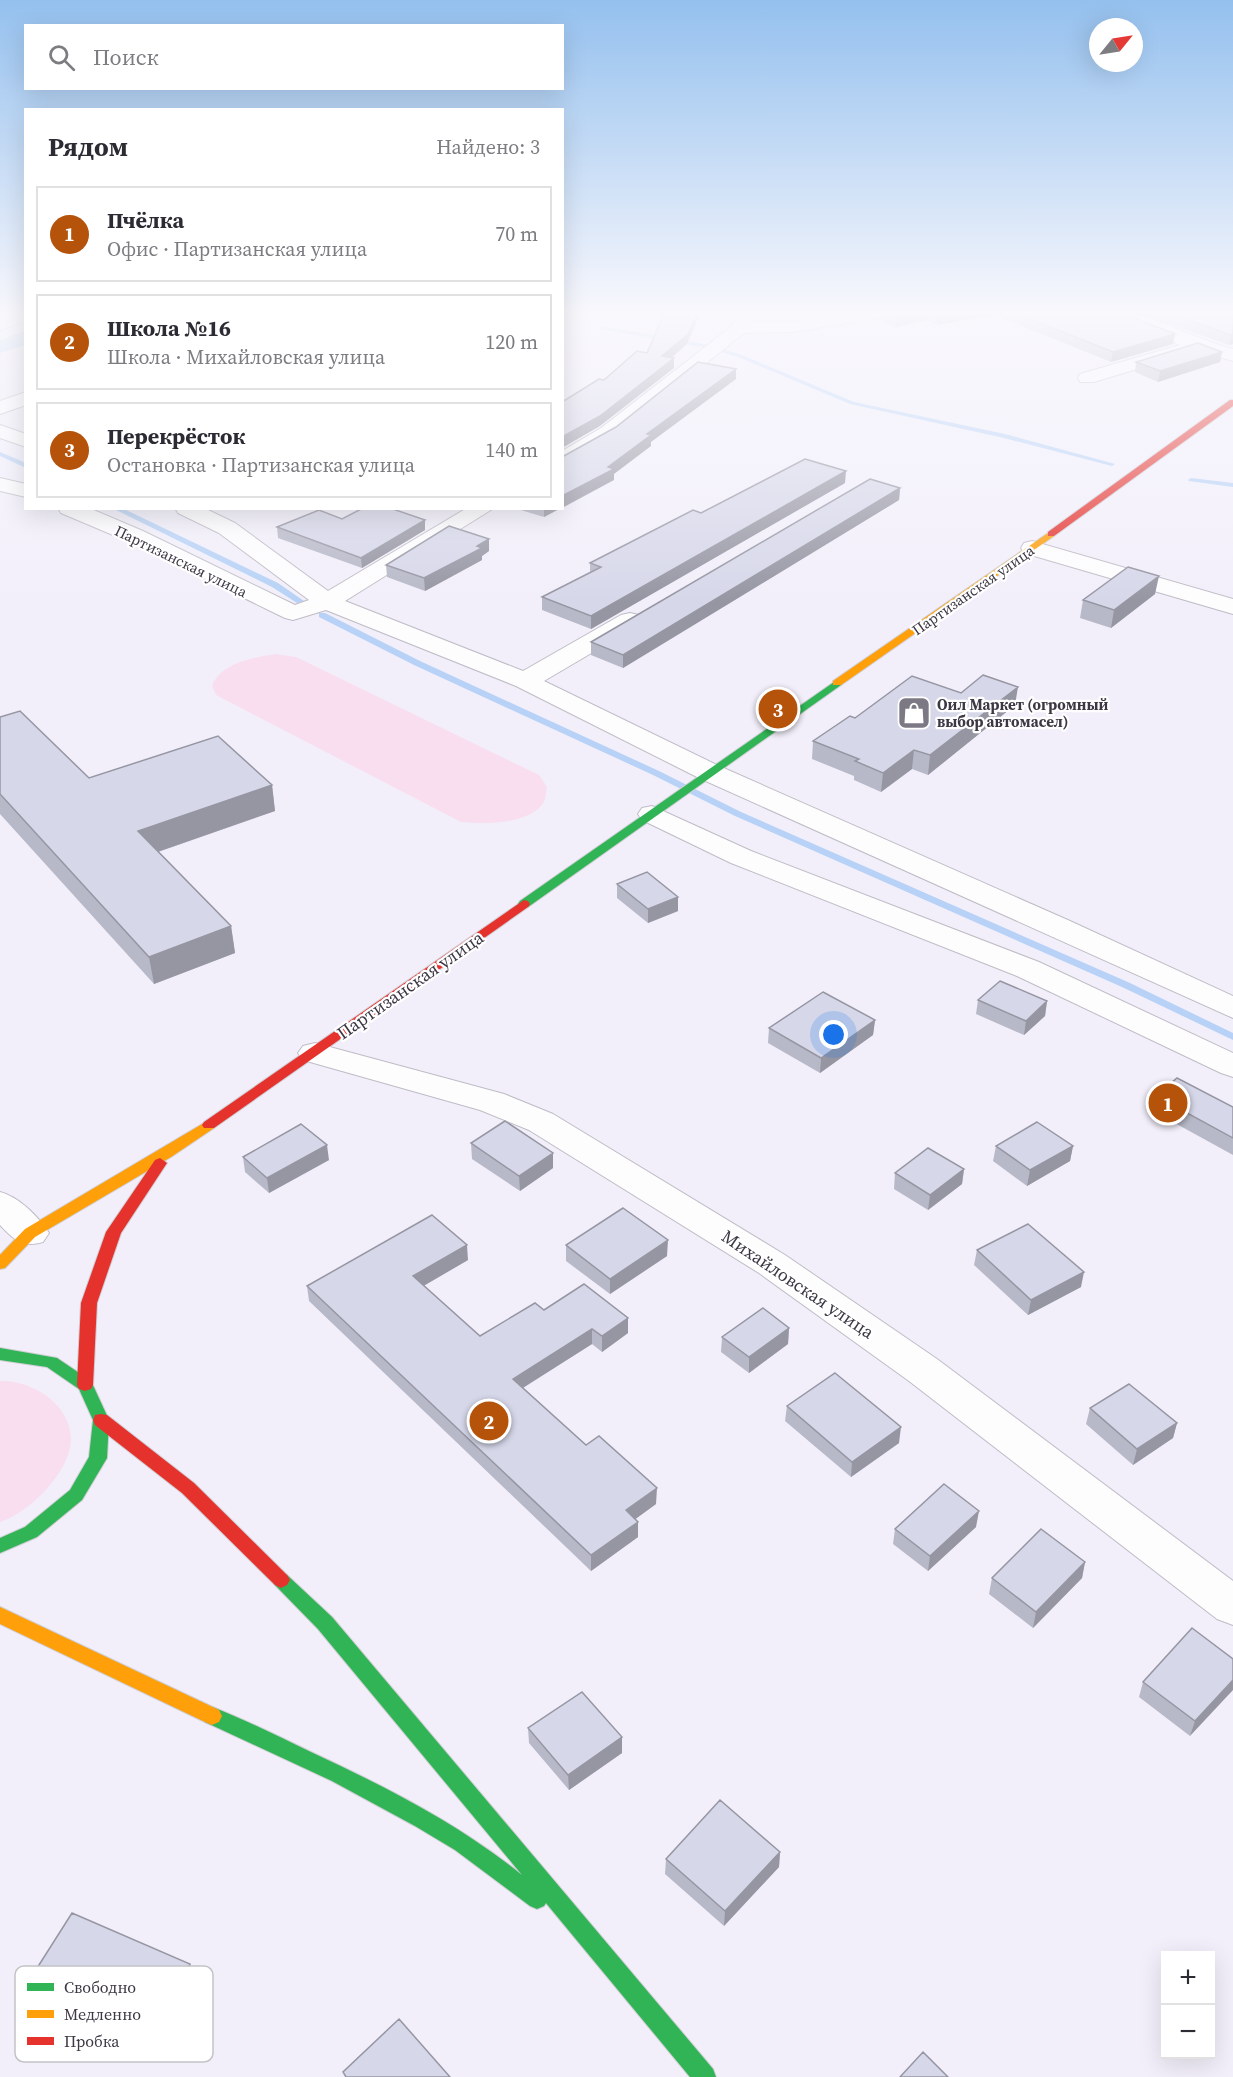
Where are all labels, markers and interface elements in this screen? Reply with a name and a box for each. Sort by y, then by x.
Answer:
north arrow [1089,18,1143,72]
search box [24,24,564,90]
icon: search [45,41,78,74]
text: Поиск [93,42,159,72]
text: Рядом [48,129,128,165]
text: Найдено: 3 [436,133,540,161]
text: Пчёлка [107,205,184,235]
text: 1 [64,220,75,248]
text: 70 m [495,220,538,248]
text: Офис · Партизанская улица [107,235,367,263]
text: Школа №16 [107,313,231,343]
text: 2 [64,328,75,356]
text: 120 m [485,328,538,356]
text: Школа · Михайловская улица [107,343,385,371]
text: Перекрёсток [107,421,245,451]
text: 3 [64,436,75,464]
text: 140 m [485,436,538,464]
text: Остановка · Партизанская улица [107,451,415,479]
street label: Партизанская улица [111,520,251,602]
street label: Партизанская улица [908,540,1039,640]
pin: 3 [758,686,798,732]
place label: Оил Маркет (огромный выбор автомасел) [937,694,1109,732]
shop icon: Оил Маркет (огромный выбор автомасел) [896,695,932,731]
street label: Партизанская улица [332,924,489,1045]
your location [819,1020,848,1049]
pin: 1 [1148,1080,1188,1126]
street label: Михайловская улица [717,1224,880,1345]
pin: 2 [470,1398,508,1444]
map controls [1161,1951,1215,2059]
button: + [1161,1951,1215,2005]
legend [15,1966,213,2062]
text: Свободно [64,1976,136,1998]
text: Медленно [64,2003,141,2025]
button: − [1161,2005,1215,2059]
text: Пробка [64,2030,120,2052]

